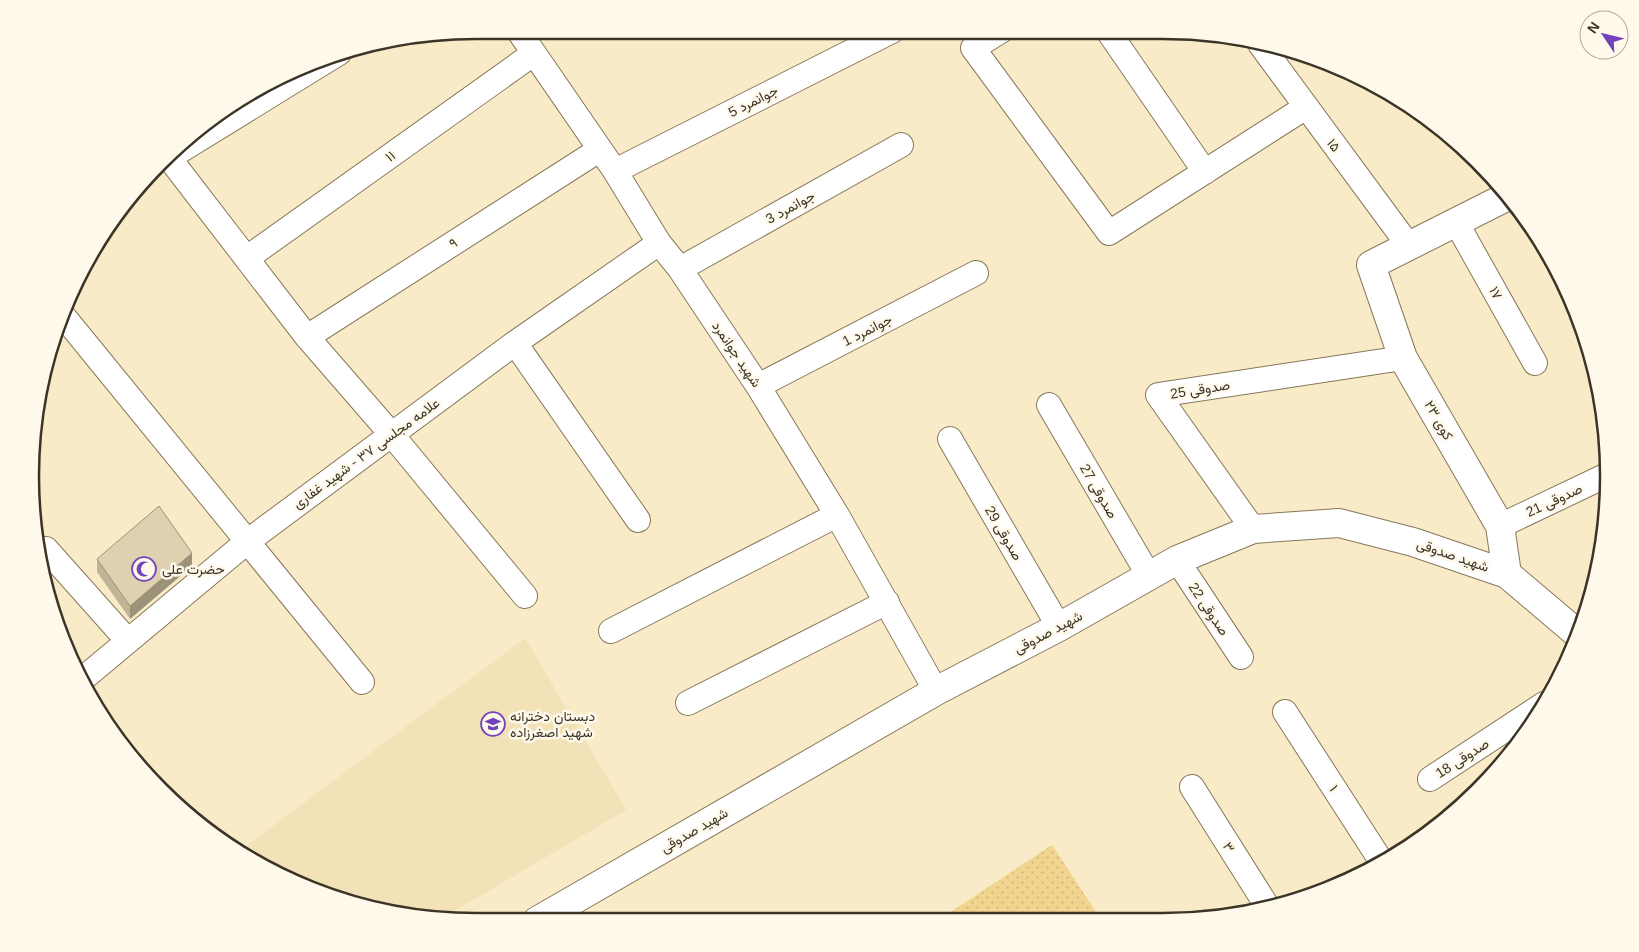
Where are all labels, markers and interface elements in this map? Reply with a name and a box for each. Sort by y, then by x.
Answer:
north arrow [1579,10,1629,60]
text: N [1584,19,1603,36]
street label: جوانمرد 5 [725,82,781,121]
street label: ۱۵ [1324,135,1344,155]
street label: ۱۱ [382,147,398,165]
street label: جوانمرد 3 [763,187,818,228]
street label: ۹ [446,234,460,252]
street label: ۱۷ [1486,284,1506,302]
street label: جوانمرد 1 [839,311,895,350]
street label: شهید جوانمرد [708,318,765,391]
street label: صدوقی 25 [1169,376,1231,403]
street label: علامه مجلسی ۳۷ - شهید غفاری [289,394,443,512]
street label: کوی ۲۳ [1421,397,1457,443]
street label: صدوقی 27 [1076,461,1121,522]
street label: صدوقی 21 [1523,480,1585,521]
street label: صدوقی 29 [981,503,1026,564]
street label: شهید صدوقی [1414,535,1491,576]
mosque icon: حضرت علی [131,556,157,582]
place label: حضرت علی [162,561,225,578]
street label: صدوقی 22 [1185,580,1233,639]
street label: شهید صدوقی [1011,607,1085,658]
place label: دبستان دخترانه شهید اصغرزاده [510,708,595,741]
school or university icon: دبستان دخترانه شهید اصغرزاده [480,711,506,737]
street label: صدوقی 18 [1432,735,1492,782]
street label: ۱ [1326,782,1342,794]
street label: شهید صدوقی [657,804,731,857]
street label: ۳ [1220,839,1238,855]

